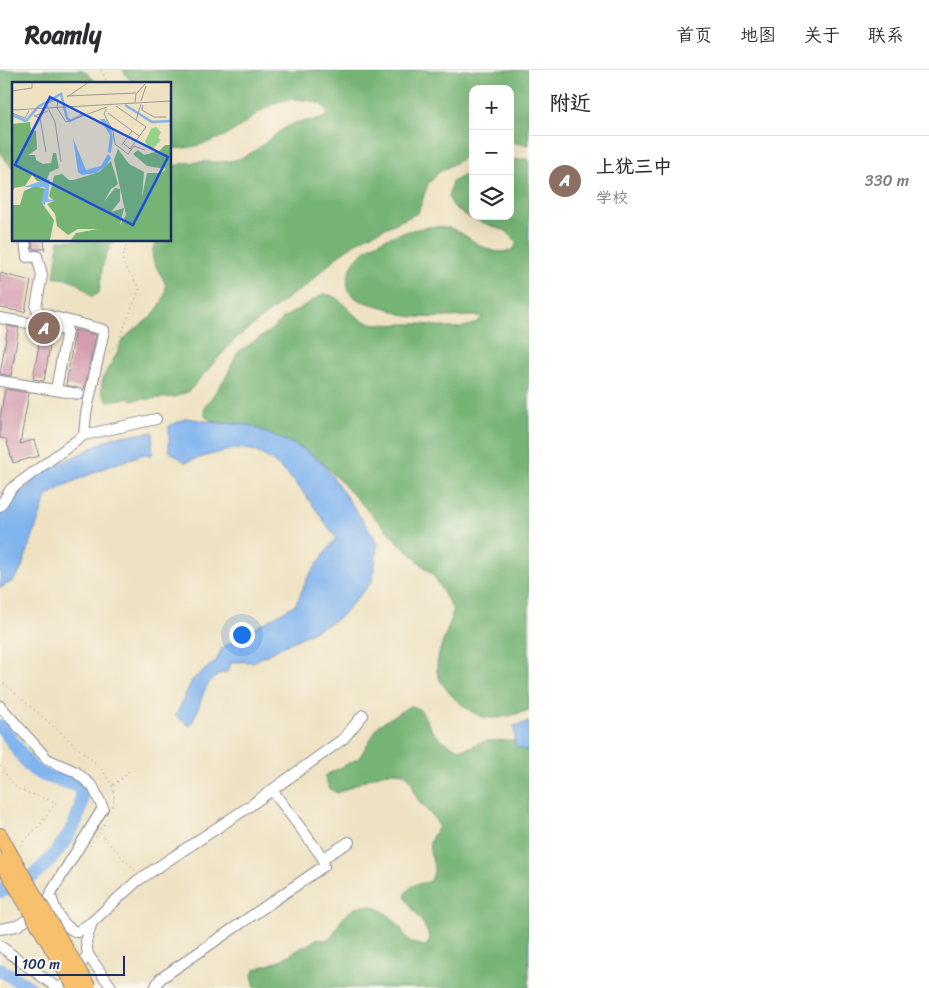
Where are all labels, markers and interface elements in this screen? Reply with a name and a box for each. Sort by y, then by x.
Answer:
text: Roamly [25,14,101,56]
text: 首页 [676,19,712,51]
text: 地图 [740,19,776,51]
text: 关于 [804,19,840,51]
text: 联系 [868,19,904,51]
inset map [12,82,171,241]
text: 附近 [549,84,591,122]
map controls [469,85,514,220]
button: + [469,85,514,130]
button: − [469,130,514,175]
text: 上犹三中 [596,150,672,183]
text: A [560,166,570,195]
text: 330 m [865,166,909,195]
button: layers [469,175,514,220]
text: 学校 [596,183,628,212]
pin: A [28,309,60,347]
your location [229,622,255,648]
text: 100 m [22,952,60,977]
scale bar [15,953,125,976]

